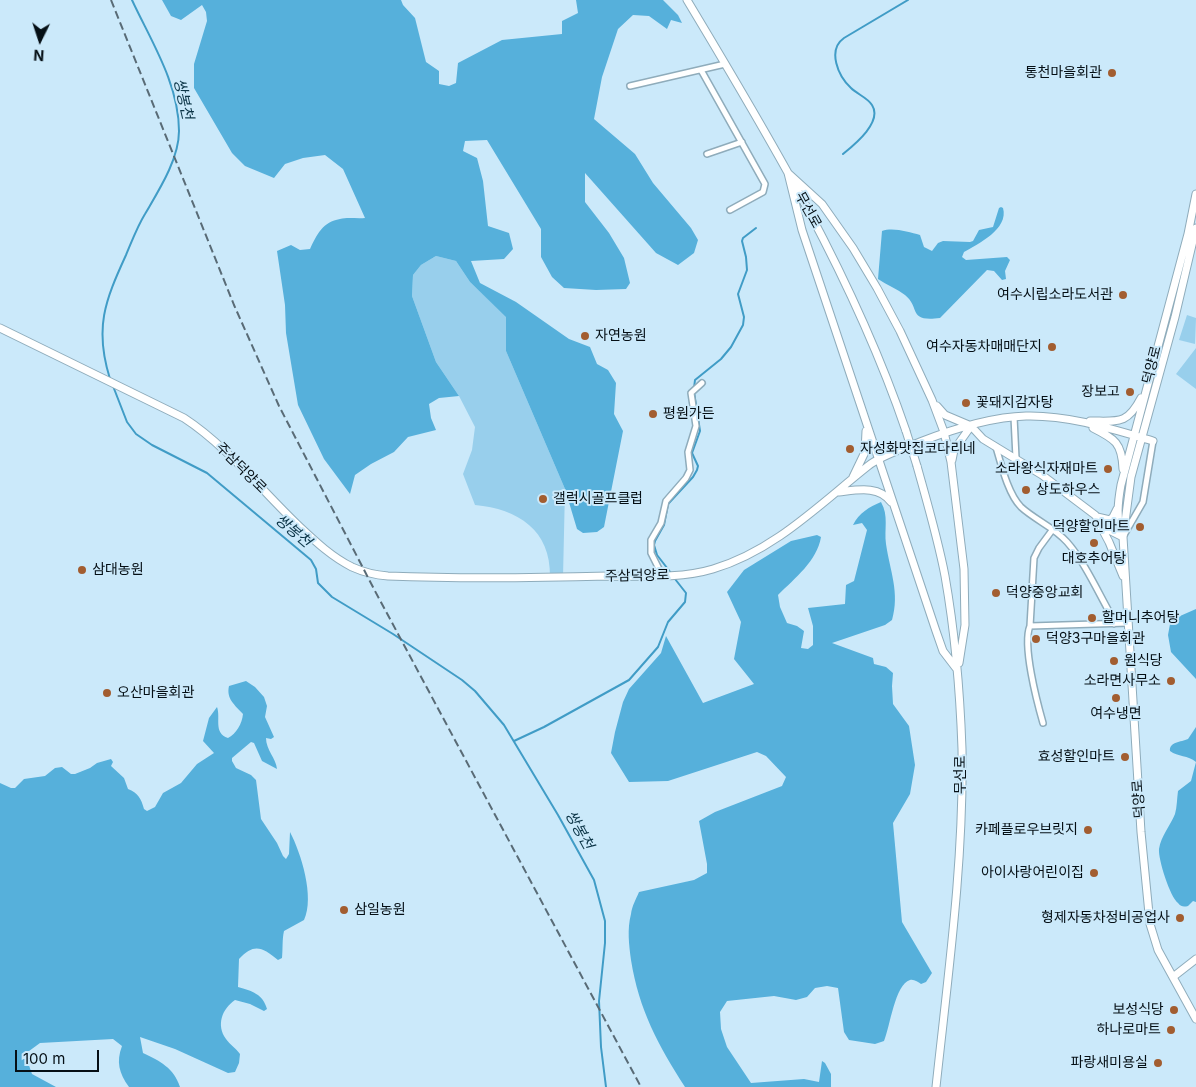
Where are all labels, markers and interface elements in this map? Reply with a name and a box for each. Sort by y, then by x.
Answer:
north arrow [15,15,65,65]
text: N [33,47,45,64]
place label: 통천마을회관 [1025,65,1102,81]
marker: 통천마을회관 [1106,67,1118,79]
water label: 쌍봉천 [170,77,196,121]
street label: 무선로 [791,189,825,231]
place label: 여수시립소라도서관 [997,287,1113,303]
marker: 여수시립소라도서관 [1117,289,1129,301]
place label: 자연농원 [595,328,647,344]
marker: 자연농원 [579,330,591,342]
place label: 여수자동차매매단지 [926,339,1042,355]
marker: 여수자동차매매단지 [1046,341,1058,353]
street label: 덕양로 [1139,344,1165,386]
place label: 장보고 [1081,384,1120,400]
marker: 장보고 [1124,386,1136,398]
place label: 꽃돼지감자탕 [976,395,1053,411]
marker: 꽃돼지감자탕 [960,397,972,409]
place label: 평원가든 [663,406,715,422]
marker: 평원가든 [647,408,659,420]
street label: 주삼덕양로 [212,439,270,497]
place label: 자성화맛집코다리네 [860,441,976,457]
marker: 자성화맛집코다리네 [844,443,856,455]
place label: 소라왕식자재마트 [995,461,1098,477]
marker: 소라왕식자재마트 [1102,463,1114,475]
place label: 상도하우스 [1036,482,1100,498]
marker: 상도하우스 [1020,484,1032,496]
place label: 갤럭시골프클럽 [553,491,643,507]
marker: 갤럭시골프클럽 [537,493,549,505]
water label: 쌍봉천 [271,511,315,551]
place label: 덕양할인마트 [1053,519,1130,535]
marker: 덕양할인마트 [1134,521,1146,533]
marker: 대호추어탕 [1088,537,1100,549]
place label: 대호추어탕 [1062,551,1126,567]
place label: 삼대농원 [92,562,144,578]
marker: 삼대농원 [76,564,88,576]
street label: 주삼덕양로 [605,567,669,585]
place label: 덕양중앙교회 [1006,585,1083,601]
marker: 덕양중앙교회 [990,587,1002,599]
place label: 할머니추어탕 [1102,610,1179,626]
marker: 할머니추어탕 [1086,612,1098,624]
place label: 덕양3구마을회관 [1046,631,1145,647]
marker: 덕양3구마을회관 [1030,633,1042,645]
place label: 원식당 [1124,653,1163,669]
marker: 원식당 [1108,655,1120,667]
place label: 소라면사무소 [1084,673,1161,689]
marker: 소라면사무소 [1165,675,1177,687]
place label: 오산마을회관 [117,685,194,701]
marker: 오산마을회관 [101,687,113,699]
marker: 여수냉면 [1110,692,1122,704]
place label: 여수냉면 [1090,706,1142,722]
place label: 효성할인마트 [1038,749,1115,765]
marker: 효성할인마트 [1119,751,1131,763]
street label: 무선로 [953,756,969,794]
street label: 덕양로 [1129,779,1149,819]
water label: 쌍봉천 [561,808,597,852]
place label: 카페플로우브릿지 [975,822,1078,838]
marker: 카페플로우브릿지 [1082,824,1094,836]
place label: 아이사랑어린이집 [981,865,1084,881]
marker: 아이사랑어린이집 [1088,867,1100,879]
place label: 삼일농원 [354,902,406,918]
marker: 삼일농원 [338,904,350,916]
place label: 형제자동차정비공업사 [1041,910,1170,926]
marker: 형제자동차정비공업사 [1174,912,1186,924]
place label: 보성식당 [1112,1002,1164,1018]
marker: 보성식당 [1168,1004,1180,1016]
place label: 하나로마트 [1097,1022,1161,1038]
marker: 하나로마트 [1165,1024,1177,1036]
scale bar [18,1040,101,1072]
text: 100 m [23,1049,65,1068]
place label: 파랑새미용실 [1071,1055,1148,1071]
marker: 파랑새미용실 [1152,1057,1164,1069]

